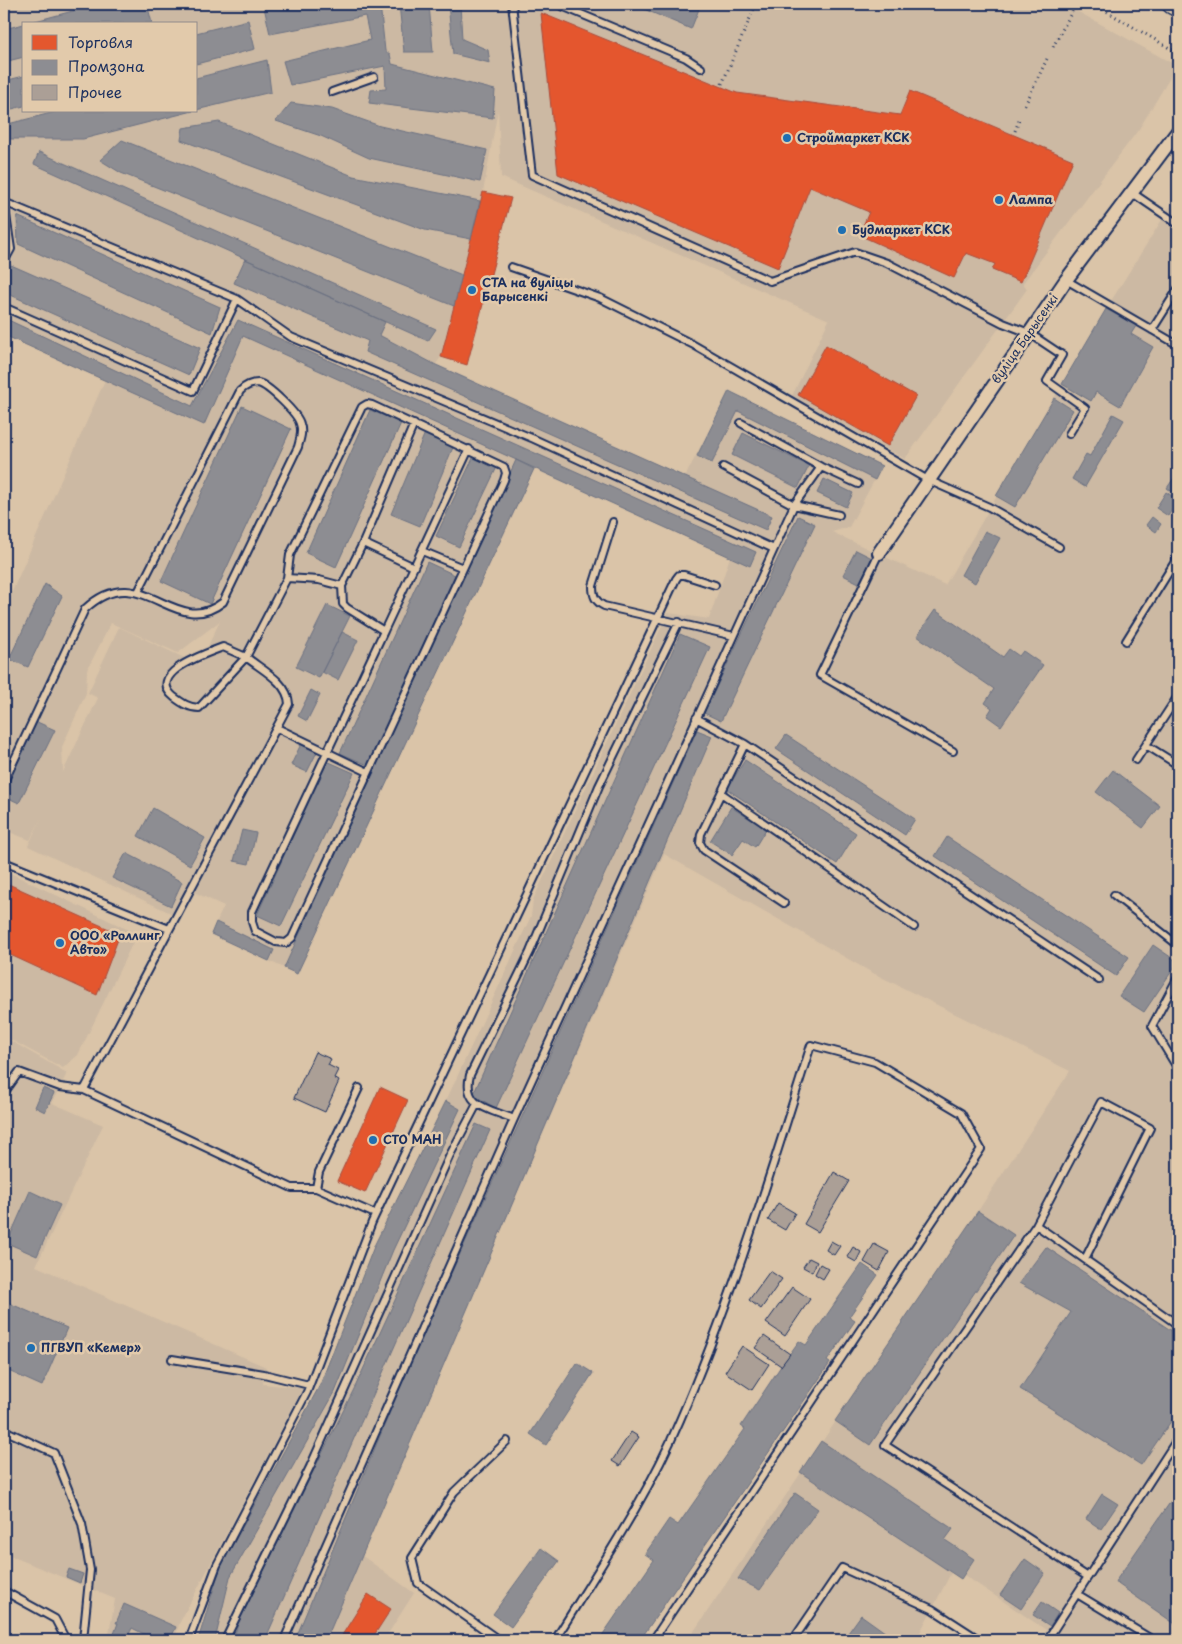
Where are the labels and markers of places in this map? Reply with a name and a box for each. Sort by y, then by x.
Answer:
place label: Строймаркет КСК [797,128,910,146]
marker: Строймаркет КСК [781,132,793,144]
place label: Лампа [1009,190,1054,208]
marker: Лампа [993,194,1005,206]
place label: Будмаркет КСК [852,220,950,238]
marker: Будмаркет КСК [836,224,848,236]
place label: СТА на вуліцы Барысенкі [482,273,573,305]
marker: СТА на вуліцы Барысенкі [466,284,478,296]
place label: ООО «Роллинг Авто» [70,926,160,958]
marker: ООО «Роллинг Авто» [54,937,66,949]
place label: СТО МАН [383,1130,442,1148]
marker: СТО МАН [367,1134,379,1146]
place label: ПГВУП «Кемер» [41,1338,141,1356]
marker: ПГВУП «Кемер» [25,1342,37,1354]

